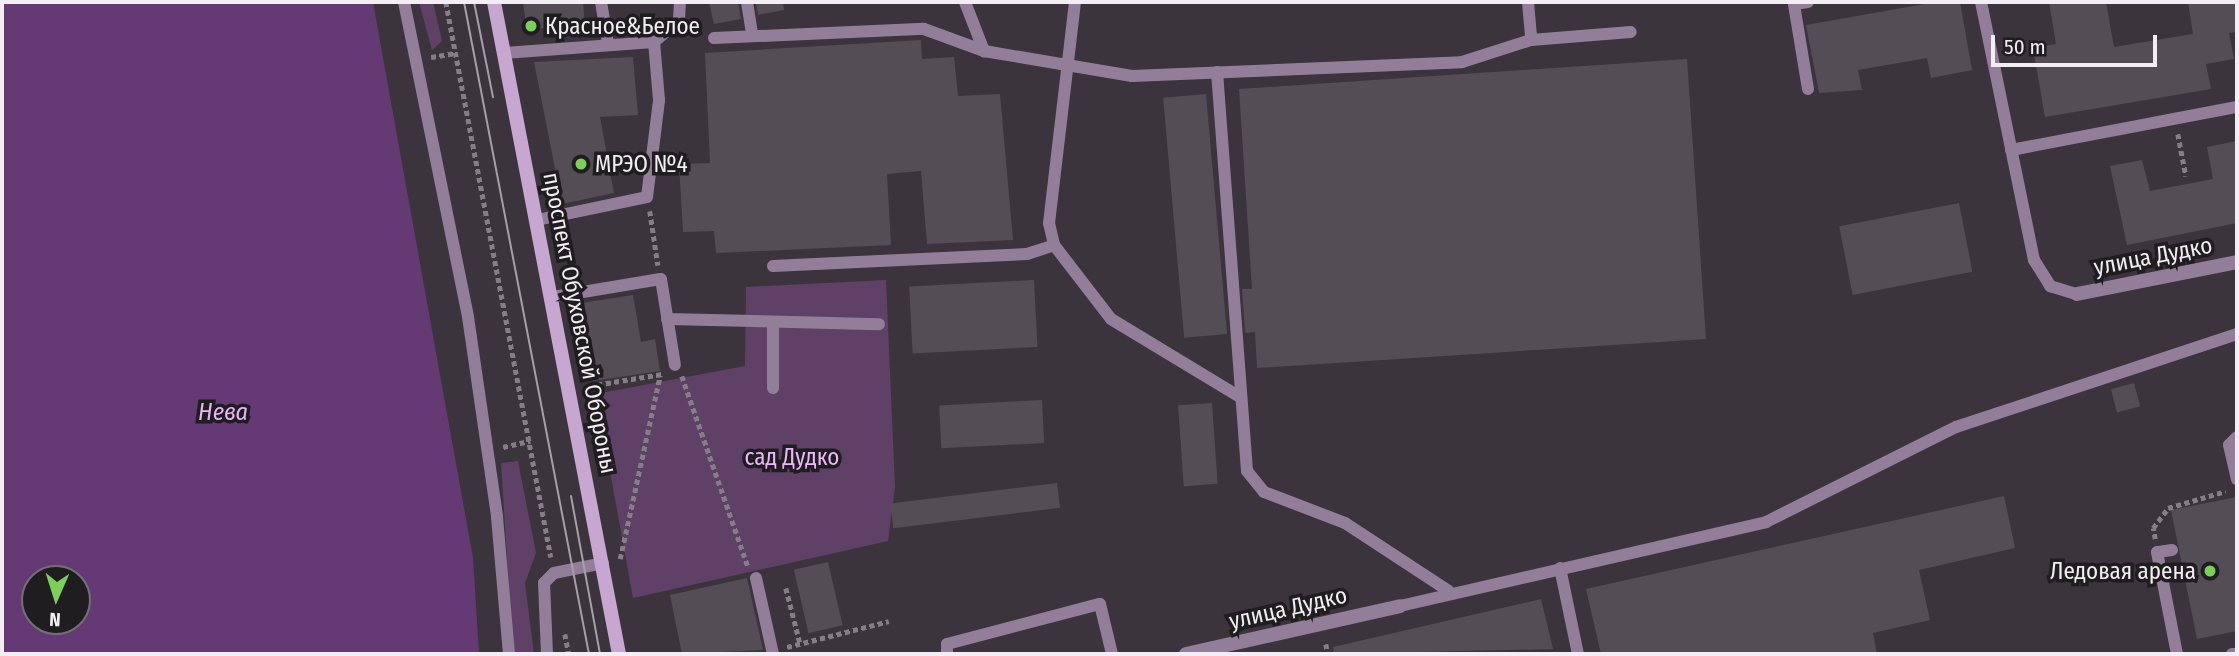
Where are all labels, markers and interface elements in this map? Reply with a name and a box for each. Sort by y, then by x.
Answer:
place label: Красное&Белое [545,12,700,40]
marker: Красное&Белое [523,18,539,34]
scale bar [1994,21,2160,65]
text: 50 m [2004,34,2046,60]
place label: МРЭО №4 [595,150,688,178]
marker: МРЭО №4 [573,156,589,172]
street label: проспект Обуховской Обороны [537,170,623,476]
street label: улица Дудко [2091,231,2215,281]
water label: Нева [198,399,248,427]
park label: сад Дудко [745,443,839,471]
place label: Ледовая арена [2050,557,2196,585]
marker: Ледовая арена [2202,563,2218,579]
north arrow [21,565,91,635]
street label: улица Дудко [1226,581,1350,635]
text: N [49,608,61,631]

